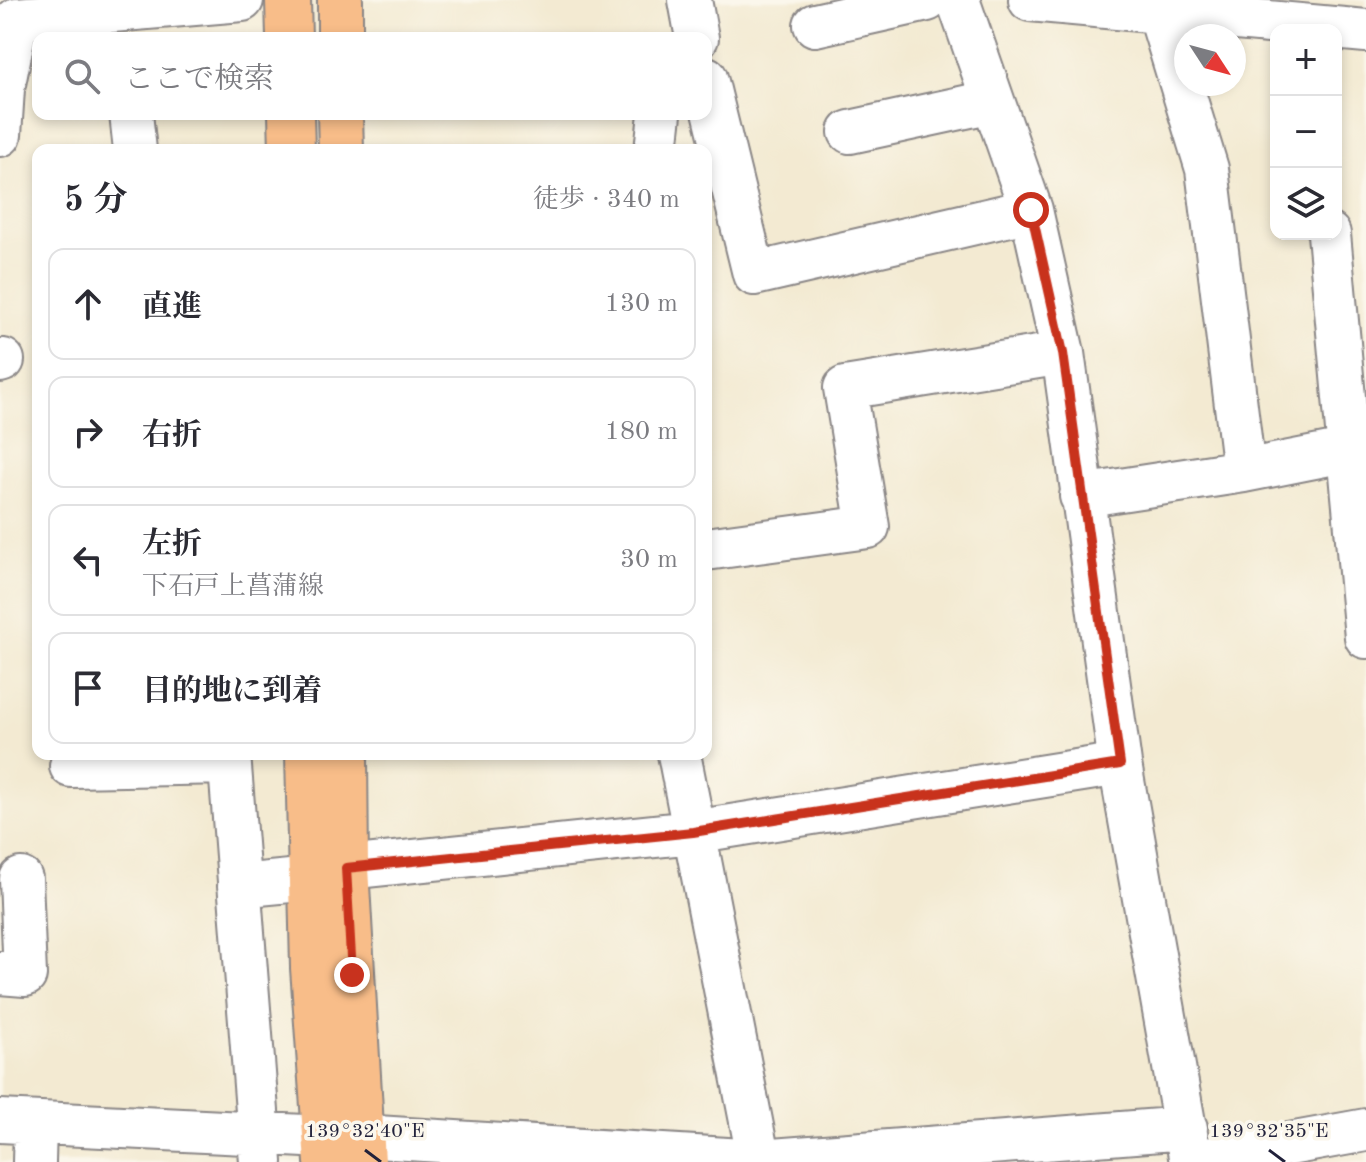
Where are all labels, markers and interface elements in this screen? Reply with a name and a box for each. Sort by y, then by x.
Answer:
north arrow [1174,24,1246,96]
map controls [1270,24,1342,240]
button: + [1270,24,1342,96]
search box [32,32,712,120]
icon: search [60,54,104,98]
text: ここで検索 [124,65,274,95]
button: − [1270,96,1342,168]
button: layers [1270,168,1342,240]
text: 5 分 [64,184,127,218]
text: 徒歩 · 340 m [533,187,680,213]
route start [1013,192,1049,228]
icon: ahead [66,282,110,326]
text: 130 m [605,291,678,317]
text: 直進 [142,293,202,323]
icon: right [66,410,110,454]
text: 180 m [605,419,678,445]
text: 右折 [142,421,202,451]
text: 左折 [142,530,202,560]
icon: left [66,538,110,582]
text: 30 m [620,547,678,573]
text: 下石戸上菖蒲線 [142,574,324,600]
icon: arrive [66,666,110,710]
text: 目的地に到着 [142,677,322,707]
route end [334,957,370,993]
text: 139°32'40"E [305,1122,425,1142]
text: 139°32'35"E [1209,1122,1329,1142]

